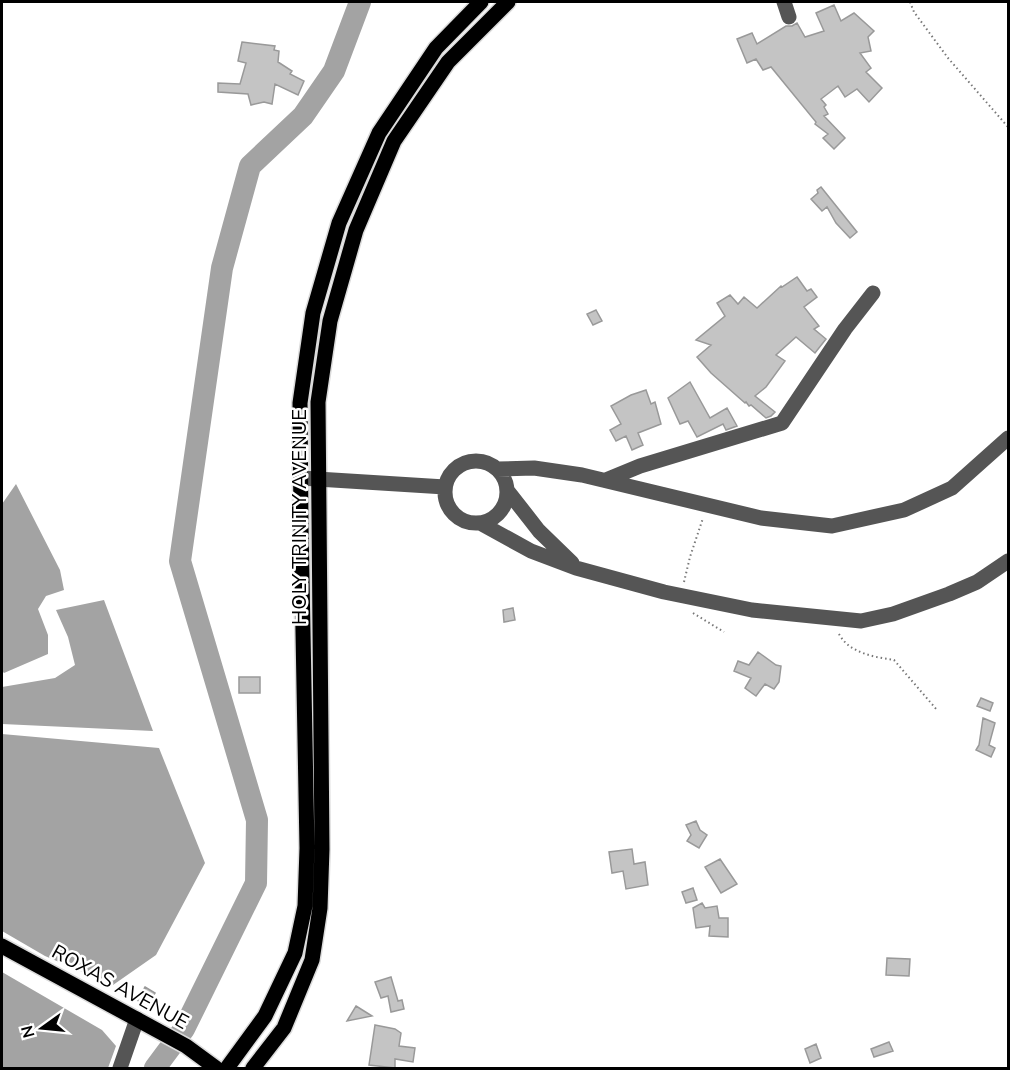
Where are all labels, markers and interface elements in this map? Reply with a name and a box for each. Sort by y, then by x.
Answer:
street label: HOLY TRINITY AVENUE [286,409,313,625]
street label: ROXAS AVENUE [47,938,193,1036]
north arrow [12,998,72,1058]
text: N [16,1023,41,1040]

